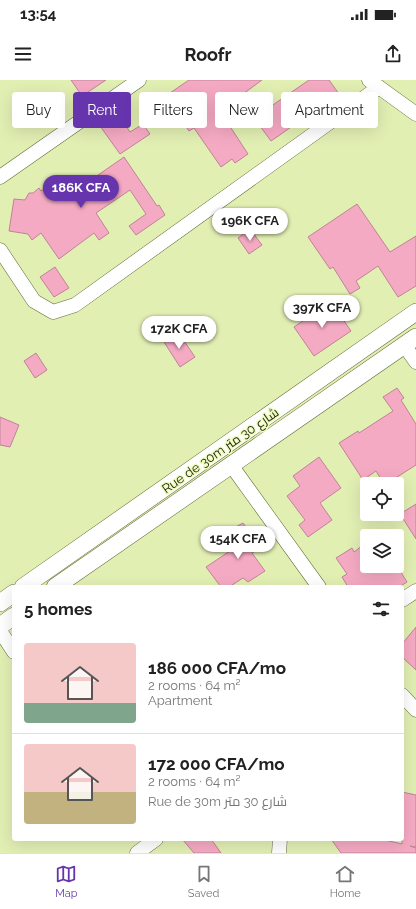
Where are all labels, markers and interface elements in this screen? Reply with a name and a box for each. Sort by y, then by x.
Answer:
text: 13:54 [20,5,56,23]
icon: menu [12,43,34,65]
icon: share [382,43,404,65]
text: Roofr [184,44,232,65]
chip: Buy [12,92,65,128]
chip: Rent [73,92,131,128]
chip: Filters [139,92,207,128]
chip: New [215,92,273,128]
chip: Apartment [281,92,378,128]
pin: 186K CFA [40,175,122,209]
text: 186K CFA [52,180,110,195]
pin: 196K CFA [209,208,291,242]
text: 196K CFA [221,213,279,228]
pin: 397K CFA [281,295,363,329]
text: 397K CFA [293,300,351,315]
pin: 172K CFA [138,316,220,350]
text: 172K CFA [150,321,208,336]
street label: Rue de 30m شارع 30 متر [159,404,282,497]
map controls [360,477,404,573]
button: locate [360,477,404,521]
pin: 154K CFA [197,526,279,560]
button: layers [360,529,404,573]
text: 154K CFA [209,531,267,546]
icon: filters [370,598,392,620]
text: 5 homes [24,599,92,619]
text: 186 000 CFA/mo [148,658,286,678]
icon: home [56,659,104,707]
text: 2 rooms · 64 m² [148,678,240,693]
text: Apartment [148,693,212,708]
text: 172 000 CFA/mo [148,754,285,774]
icon: home [56,760,104,808]
text: 2 rooms · 64 m² [148,774,240,789]
text: Rue de 30m شارع 30 متر [148,794,287,809]
tab: Map [55,863,78,900]
tab: Saved [188,863,219,900]
tab: Home [330,863,361,900]

